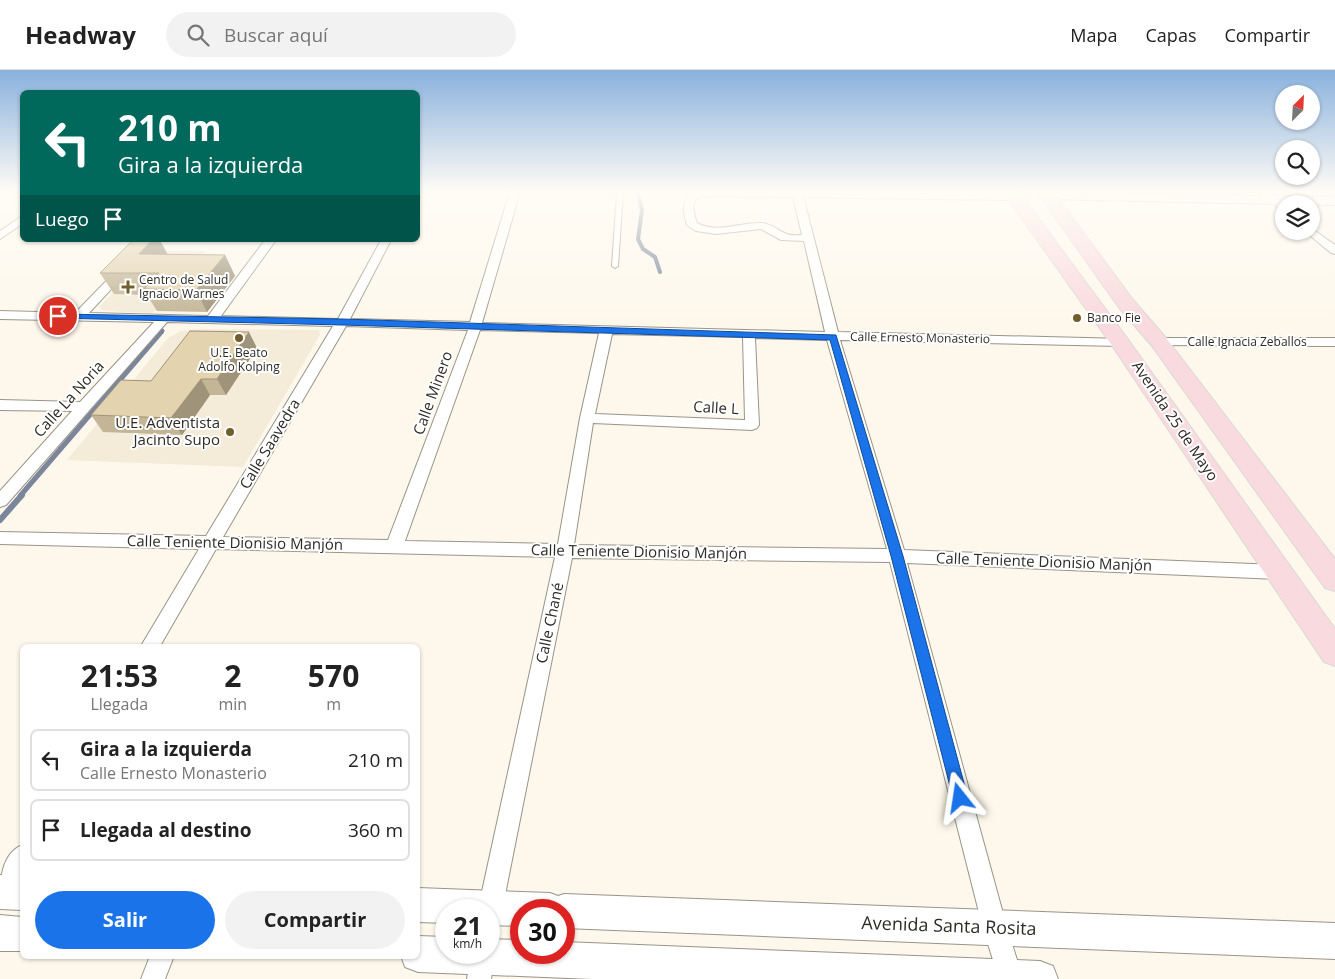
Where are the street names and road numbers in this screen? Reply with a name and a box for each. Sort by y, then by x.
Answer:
street label: Calle Ernesto Monasterio [850,328,990,347]
street label: Calle Ignacia Zeballos [1187,333,1307,350]
street label: Calle Minero [408,348,456,437]
street label: Calle La Noria [29,356,108,441]
street label: Avenida 25 de Mayo [1128,357,1223,484]
street label: Calle Saavedra [234,395,304,492]
street label: Calle L [693,396,739,418]
street label: Calle Teniente Dionisio Manjón [127,530,343,554]
street label: Calle Teniente Dionisio Manjón [531,539,747,563]
street label: Calle Teniente Dionisio Manjón [936,547,1152,575]
street label: Calle Chané [531,580,567,665]
street label: Avenida Santa Rosita [861,910,1037,940]

